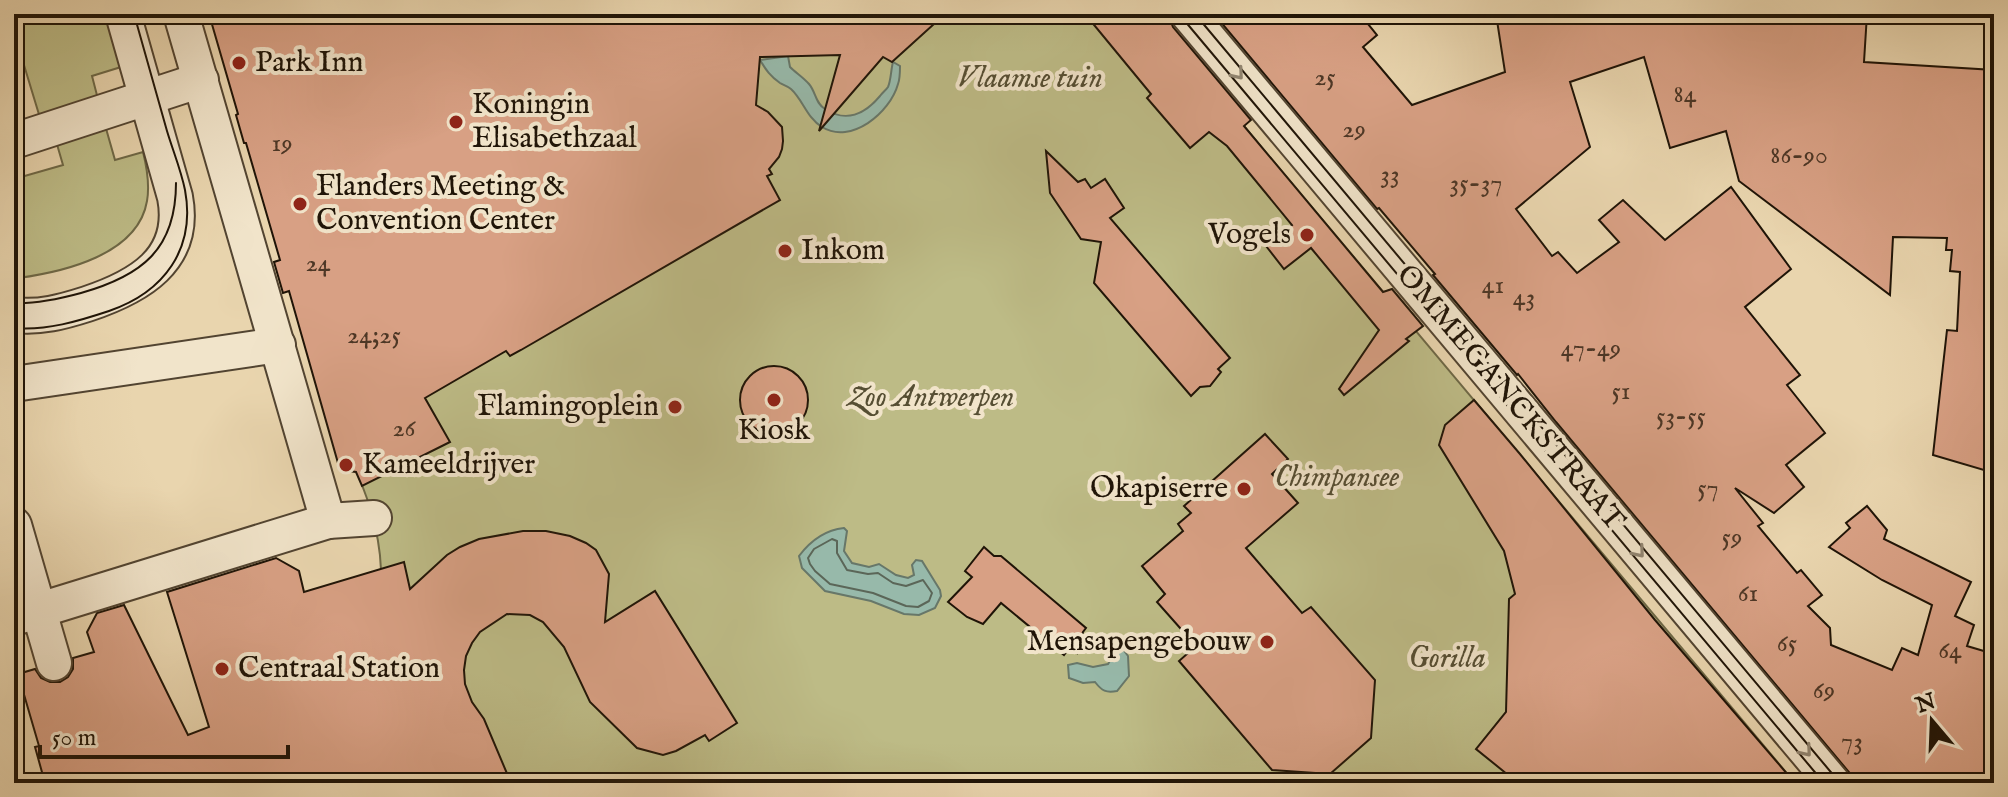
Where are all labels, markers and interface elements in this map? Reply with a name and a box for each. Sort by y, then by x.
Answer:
place label: Park Inn [255,44,364,82]
marker: Park Inn [230,54,248,72]
park label: Vlaamse tuin [957,60,1103,98]
house number: 25 [1314,61,1336,94]
one-way arrow [1228,64,1243,79]
house number: 84 [1674,78,1697,111]
place label: Koningin Elisabethzaal [472,86,637,158]
marker: Koningin Elisabethzaal [447,113,465,131]
house number: 29 [1342,113,1366,146]
house number: 19 [271,127,293,160]
house number: 86-90 [1770,139,1828,172]
house number: 33 [1380,158,1400,191]
house number: 35-37 [1449,167,1503,200]
place label: Flanders Meeting & Convention Center [316,168,565,240]
marker: Flanders Meeting & Convention Center [291,195,309,213]
place label: Vogels [1207,216,1291,254]
marker: Vogels [1298,226,1316,244]
place label: Inkom [801,232,885,270]
marker: Inkom [776,242,794,260]
house number: 24 [306,247,331,280]
street label: OMMEGANCKSTRAAT [1387,257,1633,539]
house number: 41 [1482,269,1504,302]
house number: 43 [1513,281,1535,314]
house number: 24;25 [347,319,401,352]
house number: 47-49 [1561,332,1621,365]
house number: 51 [1611,375,1631,408]
park label: Zoo Antwerpen [845,379,1014,417]
place label: Flamingoplein [477,388,659,426]
marker: Kiosk [765,391,783,409]
marker: Flamingoplein [666,398,684,416]
house number: 53-55 [1656,400,1706,433]
house number: 26 [392,412,417,445]
place label: Kiosk [738,412,811,450]
place label: Kameeldrijver [362,446,535,484]
marker: Kameeldrijver [337,456,355,474]
park label: Chimpansee [1275,459,1399,497]
place label: Okapiserre [1090,470,1228,508]
house number: 57 [1697,472,1719,505]
marker: Okapiserre [1235,480,1253,498]
house number: 59 [1722,521,1742,554]
one-way arrow [1629,543,1644,557]
house number: 61 [1738,577,1758,610]
place label: Mensapengebouw [1026,623,1252,661]
house number: 65 [1777,627,1797,660]
marker: Mensapengebouw [1258,633,1276,651]
house number: 64 [1938,634,1962,667]
park label: Gorilla [1408,640,1486,678]
place label: Centraal Station [238,650,440,688]
marker: Centraal Station [213,660,231,678]
house number: 69 [1813,674,1835,707]
north arrow [1892,681,1972,761]
text: N [1912,688,1940,721]
scale bar [40,709,288,759]
text: 50 m [52,723,96,754]
house number: 73 [1841,725,1863,758]
one-way arrow [1796,742,1811,756]

